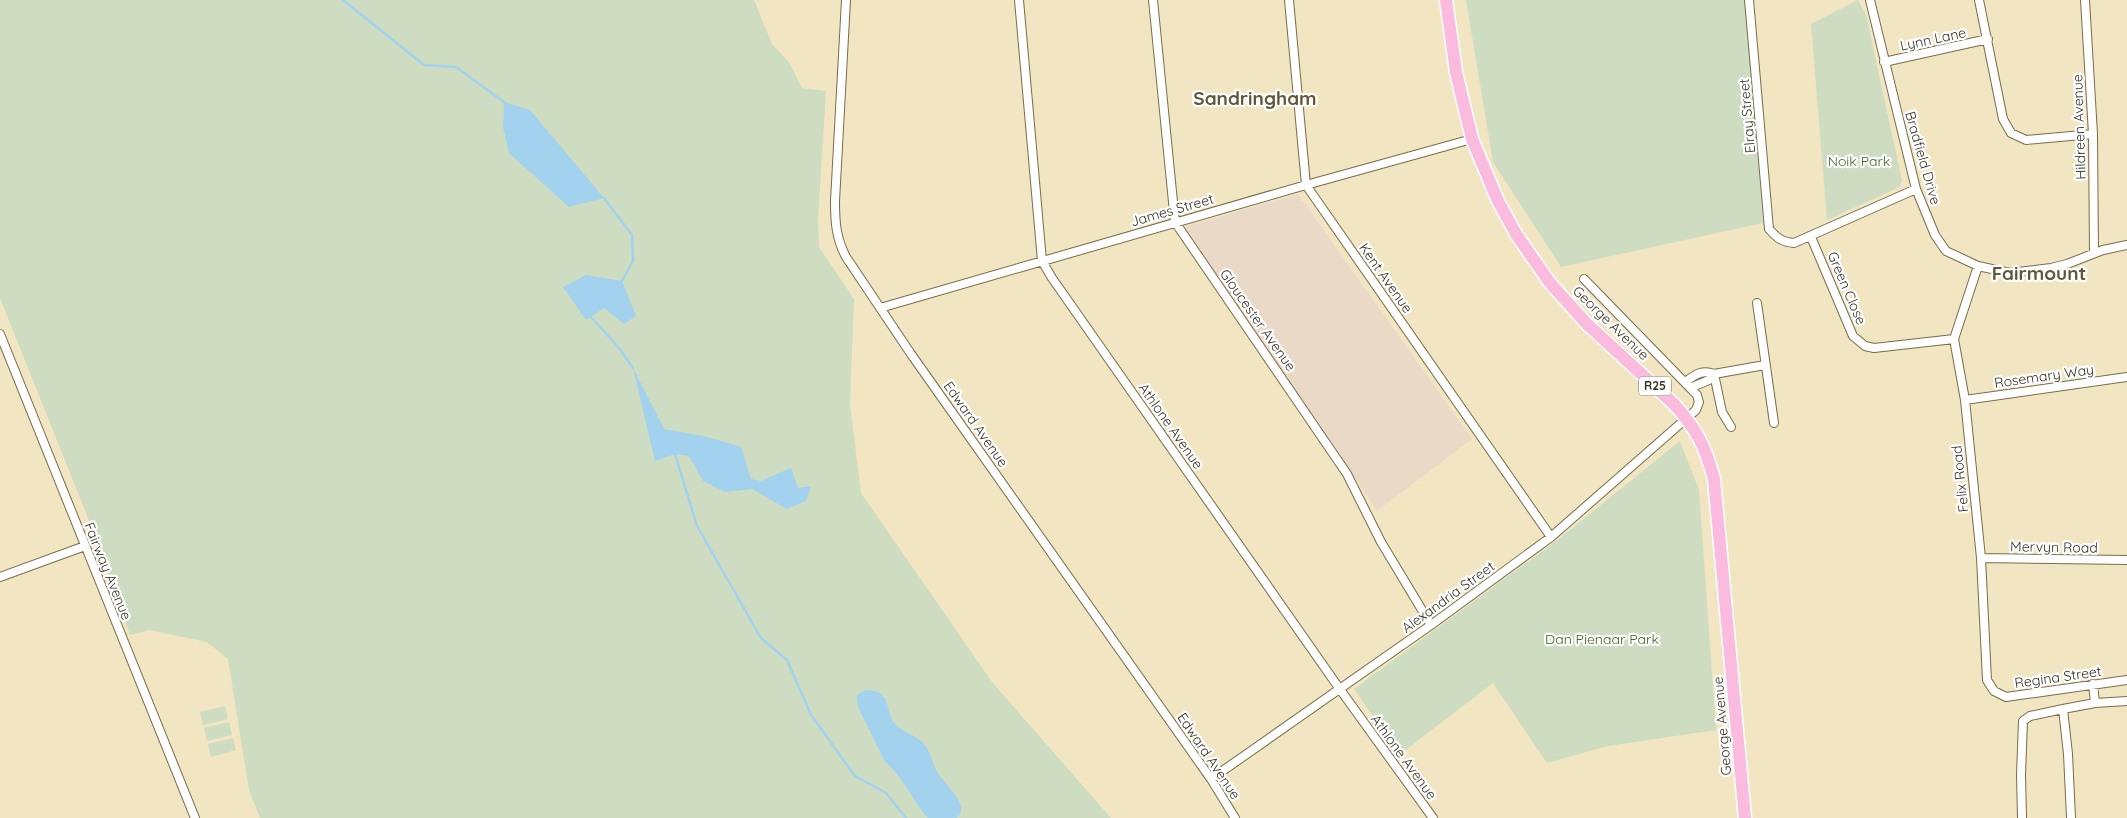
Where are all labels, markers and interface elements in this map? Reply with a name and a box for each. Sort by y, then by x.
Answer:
street label: Lynn Lane [1898,23,1968,55]
street label: Hildreen Avenue [2068,74,2090,180]
street label: Elray Street [1735,78,1759,154]
district label: Sandringham [1193,86,1317,110]
street label: Bradfield Drive [1901,109,1945,207]
park label: Noik Park [1828,152,1890,170]
street label: James Street [1128,189,1216,230]
street label: Kent Avenue [1355,239,1417,317]
street label: Green Close [1824,249,1870,327]
district label: Fairmount [1992,261,2086,285]
street label: Gloucester Avenue [1216,265,1300,375]
street label: George Avenue [1569,282,1653,364]
street label: Rosemary Way [1993,360,2095,392]
road number: R25 [1639,376,1671,396]
street label: Edward Avenue [940,378,1012,470]
street label: Athlone Avenue [1135,379,1207,473]
street label: Felix Road [1948,445,1972,513]
street label: Fairway Avenue [80,519,136,623]
street label: Mervyn Road [2010,537,2098,557]
street label: Alexandria Street [1398,557,1498,637]
park label: Dan Pienaar Park [1545,630,1659,648]
street label: Regina Street [2013,662,2103,692]
street label: George Avenue [1709,676,1735,776]
street label: Edward Avenue [1173,709,1245,803]
street label: Athlone Avenue [1367,711,1441,803]

